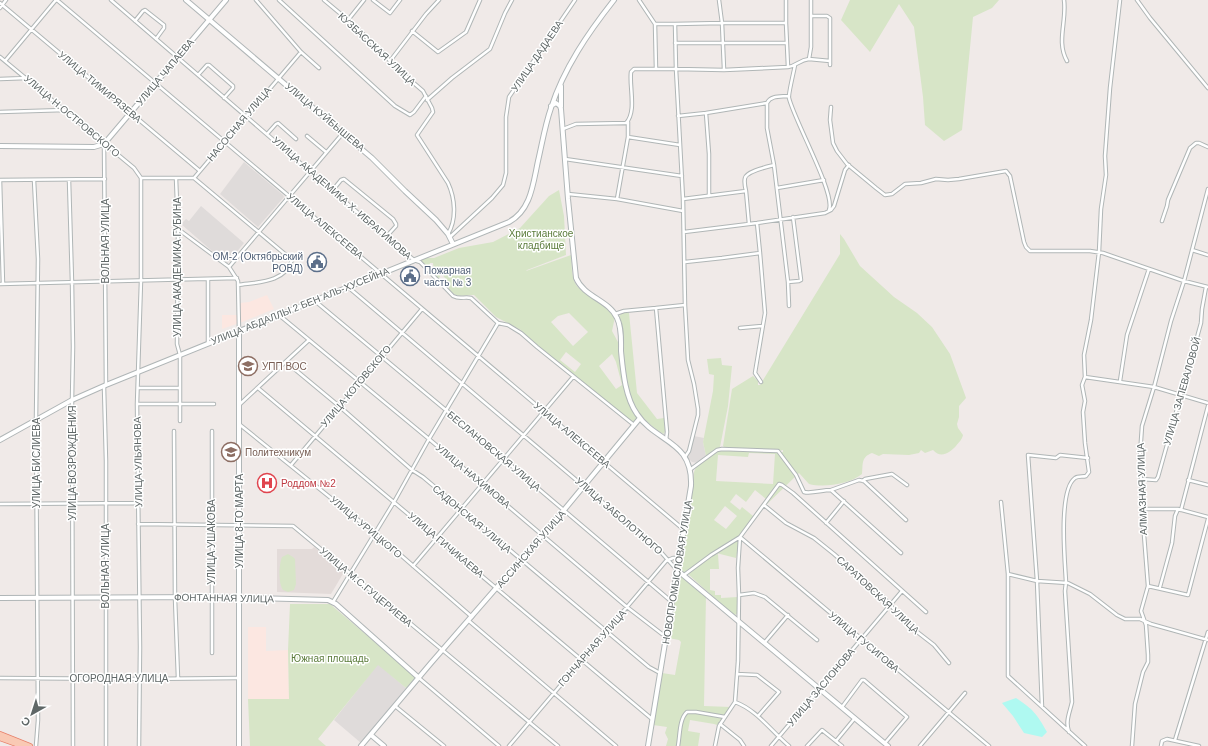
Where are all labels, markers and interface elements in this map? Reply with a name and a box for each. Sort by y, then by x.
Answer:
street label: КУЗБАССКАЯ УЛИЦА [336,10,418,88]
street label: УЛИЦА ДАДАЕВА [509,18,565,94]
street label: УЛИЦА ЧАПАЕВА [134,36,196,107]
street label: УЛИЦА ТИМИРЯЗЕВА [56,49,144,125]
street label: УЛИЦА Н.ОСТРОВСКОГО [22,73,122,159]
street label: УЛИЦА КУЙБЫШЕВА [283,80,368,154]
street label: НАСОСНАЯ УЛИЦА [205,84,273,163]
street label: УЛИЦА АКАДЕМИКА Х. ИБРАГИМОВА [270,135,414,262]
street label: УЛИЦА АЛЕКСЕЕВА [285,191,366,261]
street label: УЛИЦА АКАДЕМИКА ГУБИНА [172,197,183,337]
street label: ВОЛЬНАЯ УЛИЦА [100,198,111,283]
park label: Христианское кладбище [509,228,574,251]
place label: ОМ-2 (Октябрьский РОВД) [213,251,303,274]
public building icon: ОМ-2 (Октябрьский РОВД) [306,251,328,273]
street label: УЛИЦА АБДАЛЛЫ 2 БЕН АЛЬ-ХУСЕЙНА [209,264,391,347]
public building icon: Пожарная часть № 3 [399,265,421,287]
place label: Пожарная часть № 3 [424,265,472,288]
street label: УЛИЦА ЗАПЕВАЛОВОЙ [1160,335,1203,446]
street label: УЛИЦА КОТОВСКОГО [319,343,394,429]
school or university icon: УПП ВОС [237,355,259,377]
place label: УПП ВОС [262,361,307,372]
street label: УЛИЦА АЛЕКСЕЕВА [532,400,613,470]
street label: УЛИЦА ВОЗРОЖДЕНИЯ [67,405,78,521]
street label: БЕСЛАНОВСКАЯ УЛИЦА [445,409,543,493]
street label: УЛИЦА УЛЬЯНОВА [132,416,144,507]
street label: УЛИЦА БИСЛИЕВА [31,417,42,508]
school or university icon: Политехникум [220,441,242,463]
street label: УЛИЦА НАХИМОВА [434,442,513,510]
street label: АЛМАЗНАЯ УЛИЦА [1135,442,1149,535]
place label: Политехникум [245,447,311,458]
hospital icon: Роддом №2 [256,472,278,494]
street label: УЛИЦА 8-ГО МАРТА [234,473,245,568]
street label: УЛИЦА ЗАБОЛОТНОГО [573,475,665,557]
place label: Роддом №2 [281,478,336,489]
street label: САДОНСКАЯ УЛИЦА [430,483,514,555]
street label: УЛИЦА УРИЦКОГО [328,494,404,560]
street label: УЛИЦА УШАКОВА [206,499,217,585]
street label: НОВОПРОМЫСЛОВАЯ УЛИЦА [660,499,694,645]
street label: АССИНСКАЯ УЛИЦА [494,508,568,590]
street label: УЛИЦА ГИЧИКАЕВА [406,510,486,580]
street label: ВОЛЬНАЯ УЛИЦА [100,523,111,608]
street label: УЛИЦА М.С.ГУЦЕРИЕВА [318,545,415,629]
street label: САРАТОВСКАЯ УЛИЦА [834,554,922,636]
street label: ФОНТАННАЯ УЛИЦА [174,592,274,604]
street label: ГОНЧАРНАЯ УЛИЦА [556,607,628,688]
street label: УЛИЦА ГУСИГОВА [827,609,902,675]
street label: УЛИЦА ЗАСЛОНОВА [785,646,857,728]
park label: Южная площадь [291,653,369,664]
street label: ОГОРОДНАЯ УЛИЦА [70,673,169,684]
north arrow [12,694,52,734]
text: С [19,715,33,729]

